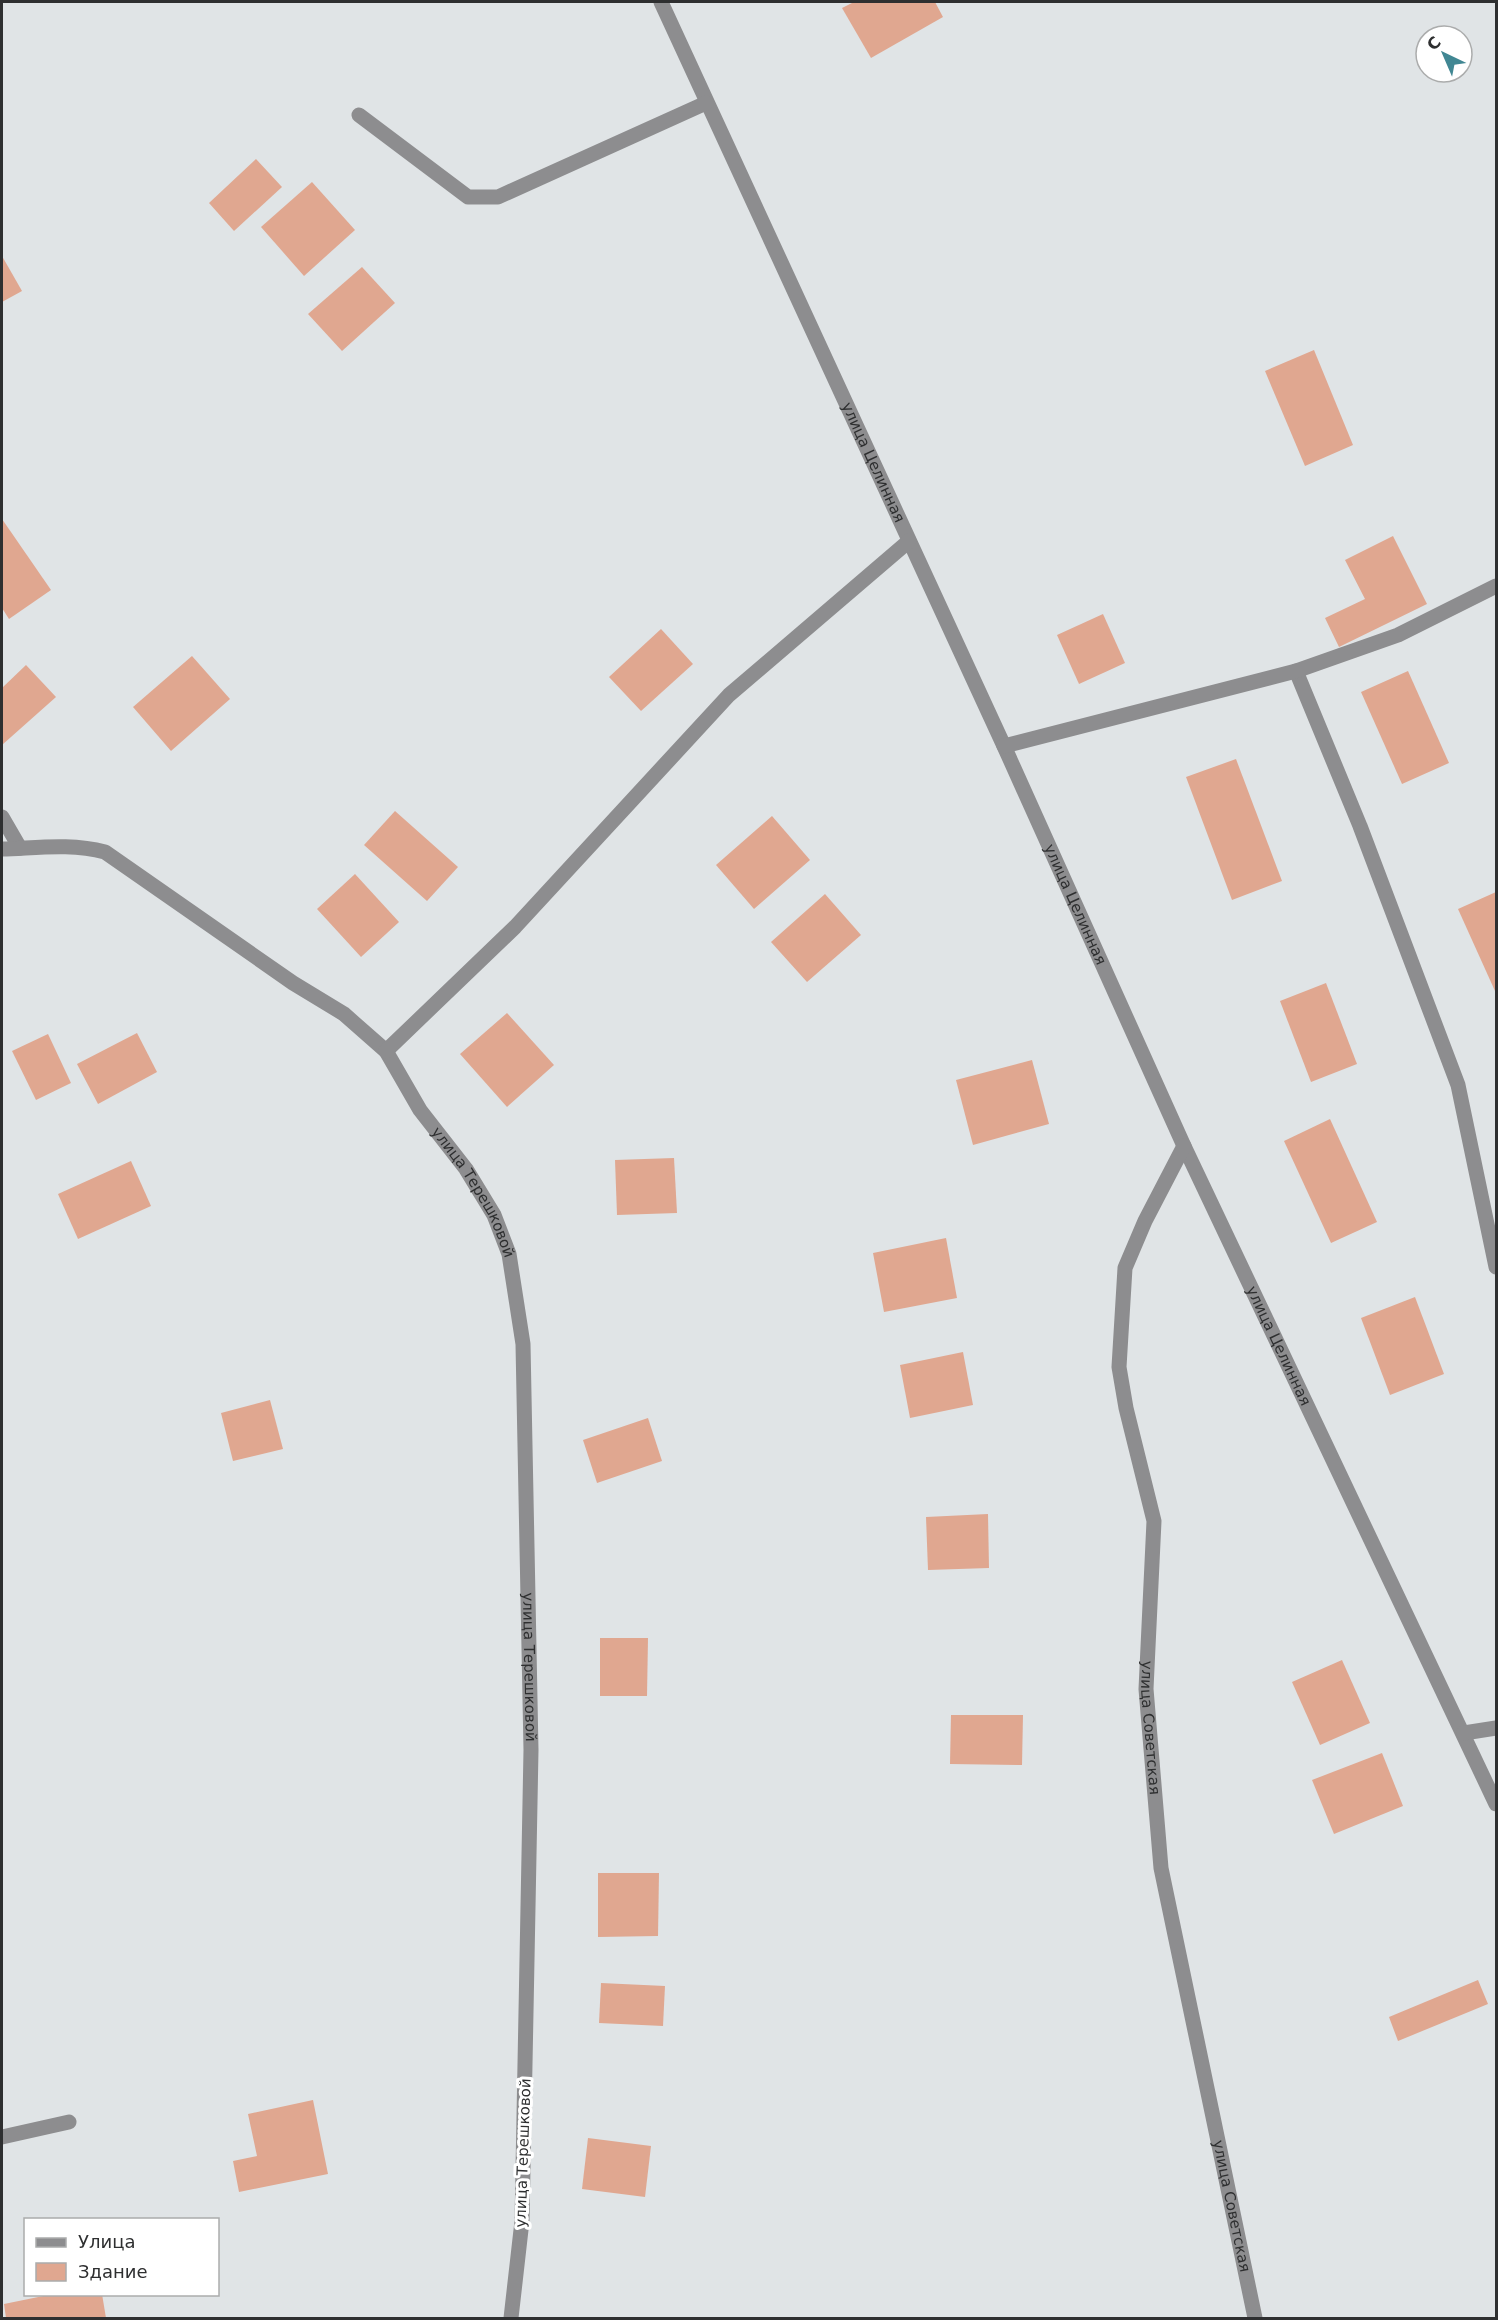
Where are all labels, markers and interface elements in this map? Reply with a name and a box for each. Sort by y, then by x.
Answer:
north arrow [1414,24,1474,84]
text: С [1423,33,1445,54]
street label: улица Целинная [838,399,909,525]
street label: улица Целинная [1040,841,1110,968]
street label: улица Терешковой [428,1123,518,1260]
street label: улица Целинная [1243,1283,1315,1409]
street label: улица Терешковой [519,1592,540,1742]
street label: улица Советская [1137,1660,1164,1796]
street label: улица Терешковой [511,2078,535,2228]
street label: улица Советская [1209,2138,1254,2274]
legend [24,2218,219,2296]
text: Улица [78,2231,135,2252]
text: Здание [78,2261,148,2282]

